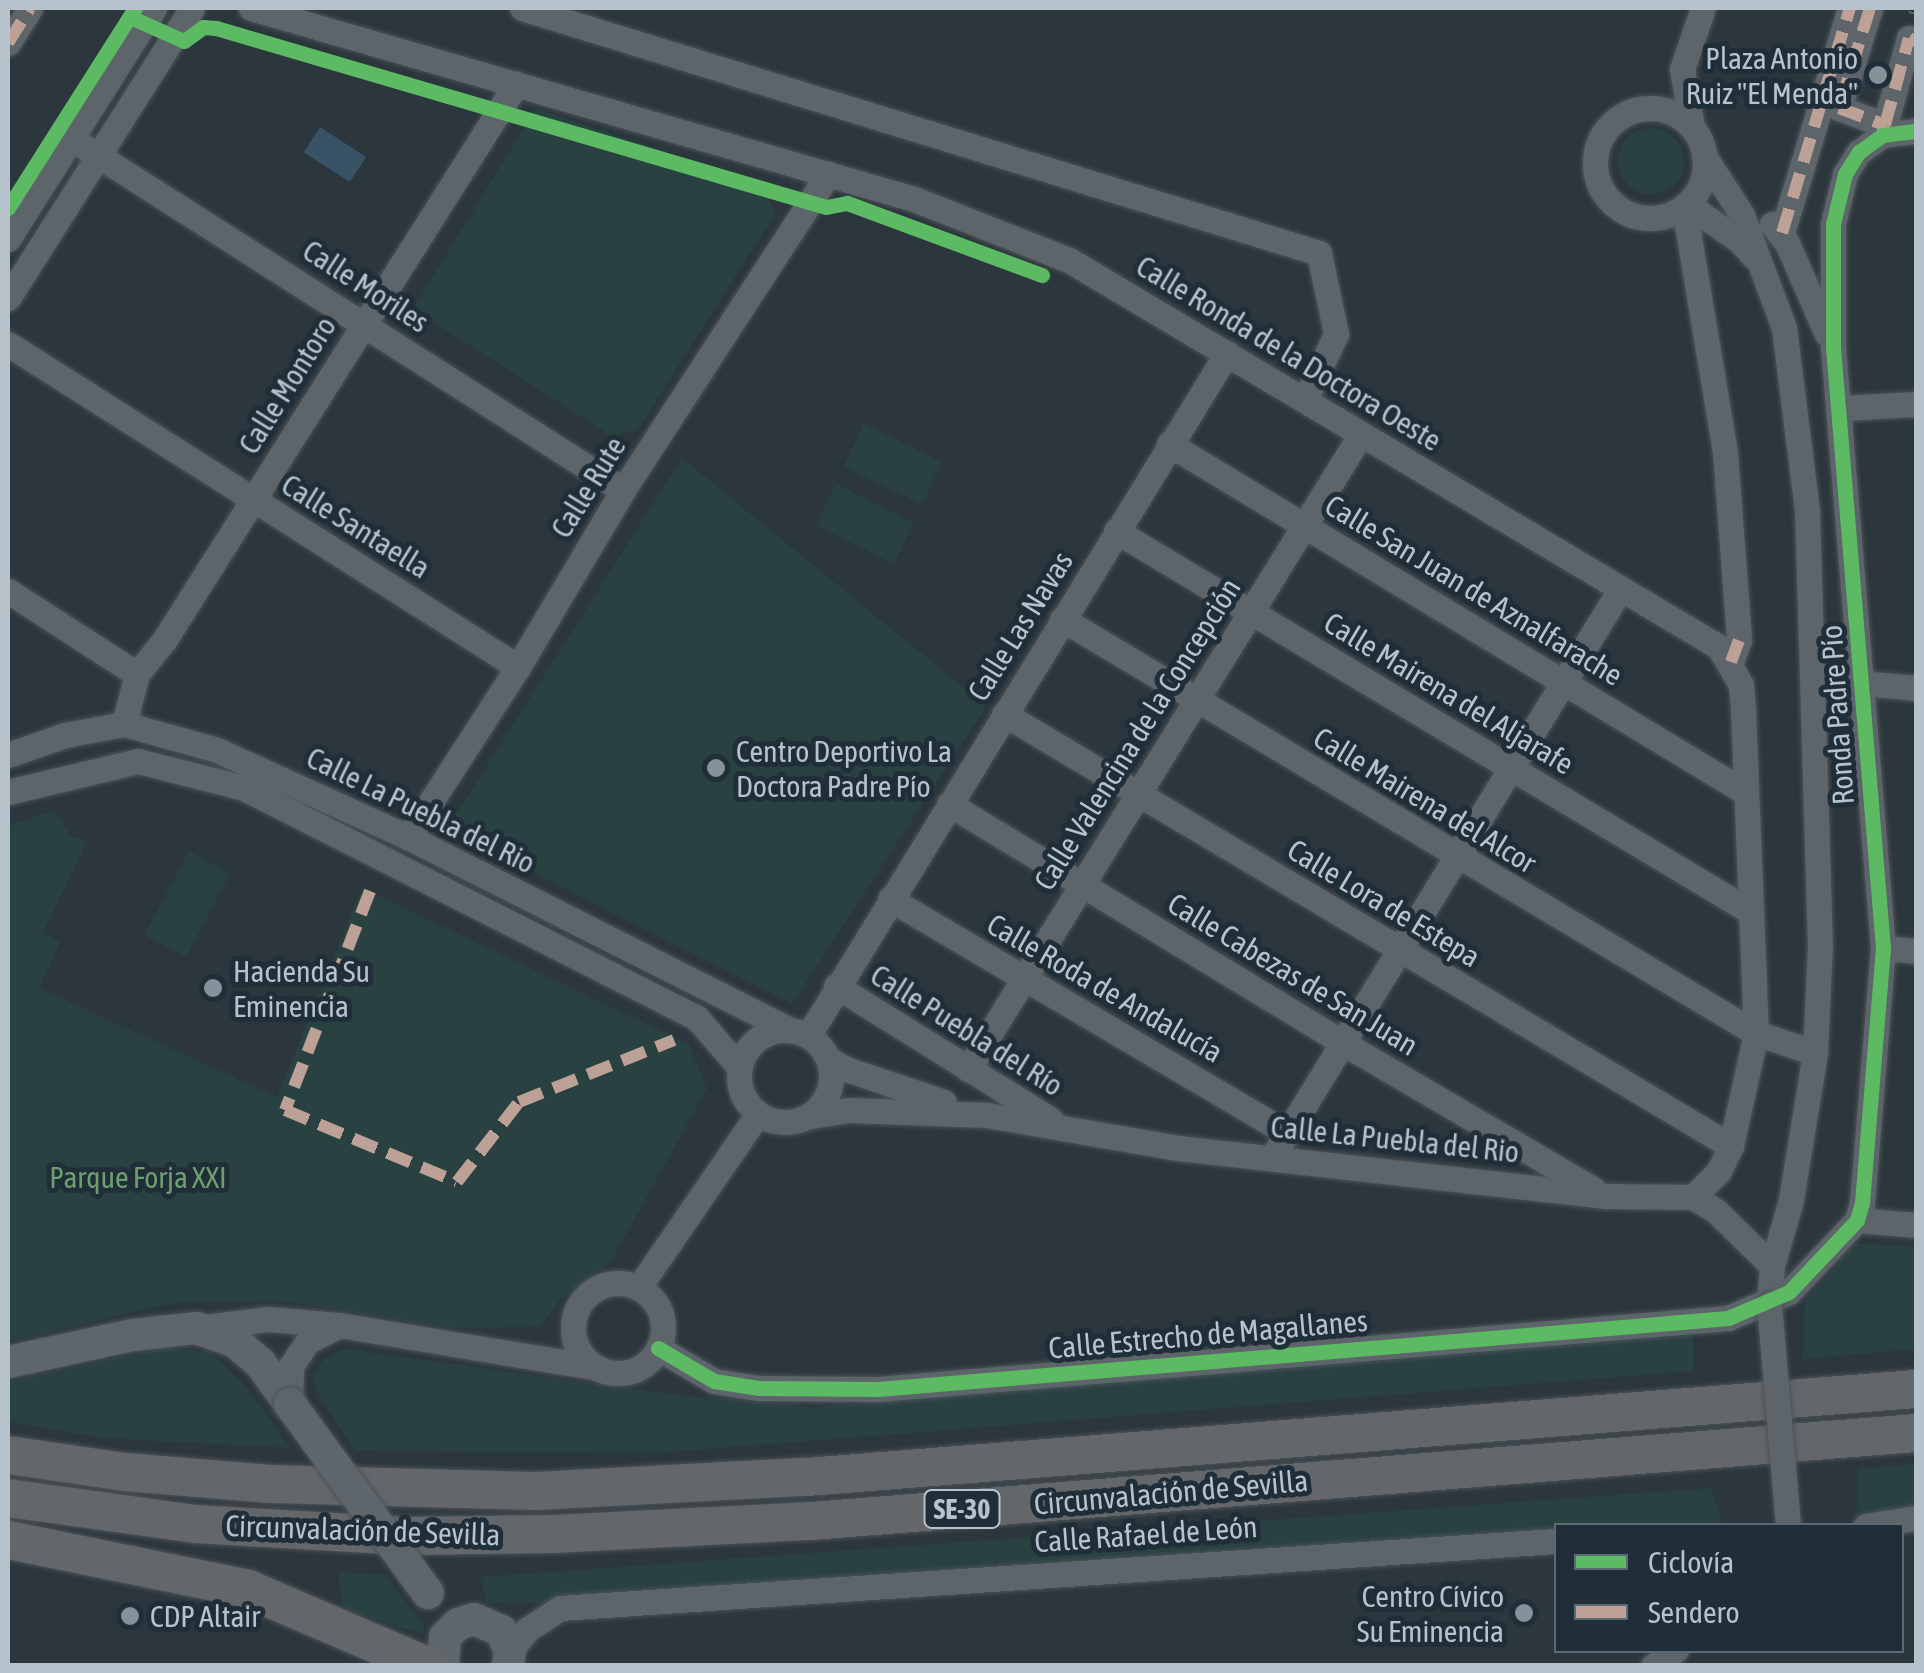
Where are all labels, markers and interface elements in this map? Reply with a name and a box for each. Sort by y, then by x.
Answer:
place label: Plaza Antonio Ruiz "El Menda" [1686,40,1858,110]
marker: Plaza Antonio Ruiz "El Menda" [1867,64,1889,86]
street label: Calle Moriles [296,232,436,340]
street label: Calle Ronda de la Doctora Oeste [1130,248,1448,458]
street label: Calle Montoro [231,310,343,460]
street label: Calle Rute [543,430,633,544]
street label: Calle Santaella [275,466,437,586]
street label: Calle San Juan de Aznalfarache [1319,487,1629,693]
street label: Calle Las Navas [960,545,1080,707]
street label: Calle Valencina de la Concepción [1026,572,1248,896]
street label: Calle Mairena del Aljarafe [1318,604,1580,782]
street label: Ronda Padre Pío [1813,624,1861,806]
street label: Calle Mairena del Alcor [1307,719,1543,881]
place label: Centro Deportivo La Doctora Padre Pío [736,733,952,804]
street label: Calle La Puebla del Rio [301,739,541,881]
marker: Centro Deportivo La Doctora Padre Pío [705,757,727,779]
street label: Calle Lora de Estepa [1281,831,1487,975]
street label: Calle Cabezas de San Juan [1161,885,1425,1063]
street label: Calle Roda de Andalucía [981,906,1229,1070]
place label: Hacienda Su Eminencia [233,953,370,1024]
street label: Calle Puebla del Río [864,957,1070,1103]
marker: Hacienda Su Eminencia [202,977,224,999]
street label: Calle La Puebla del Rio [1269,1108,1521,1170]
park label: Parque Forja XXI [49,1159,227,1195]
street label: Calle Estrecho de Magallanes [1047,1302,1369,1366]
street label: Circunvalación de Sevilla [1032,1462,1310,1522]
road number: SE-30 [922,1486,1002,1532]
street label: Circunvalación de Sevilla [225,1507,501,1553]
street label: Calle Rafael de León [1033,1508,1259,1560]
legend [1554,1523,1904,1653]
text: Ciclovía [1648,1545,1734,1579]
place label: Centro Cívico Su Eminencia [1357,1578,1504,1648]
text: Sendero [1648,1595,1740,1629]
place label: CDP Altair [150,1598,260,1634]
marker: Centro Cívico Su Eminencia [1513,1602,1535,1624]
marker: CDP Altair [119,1605,141,1627]

